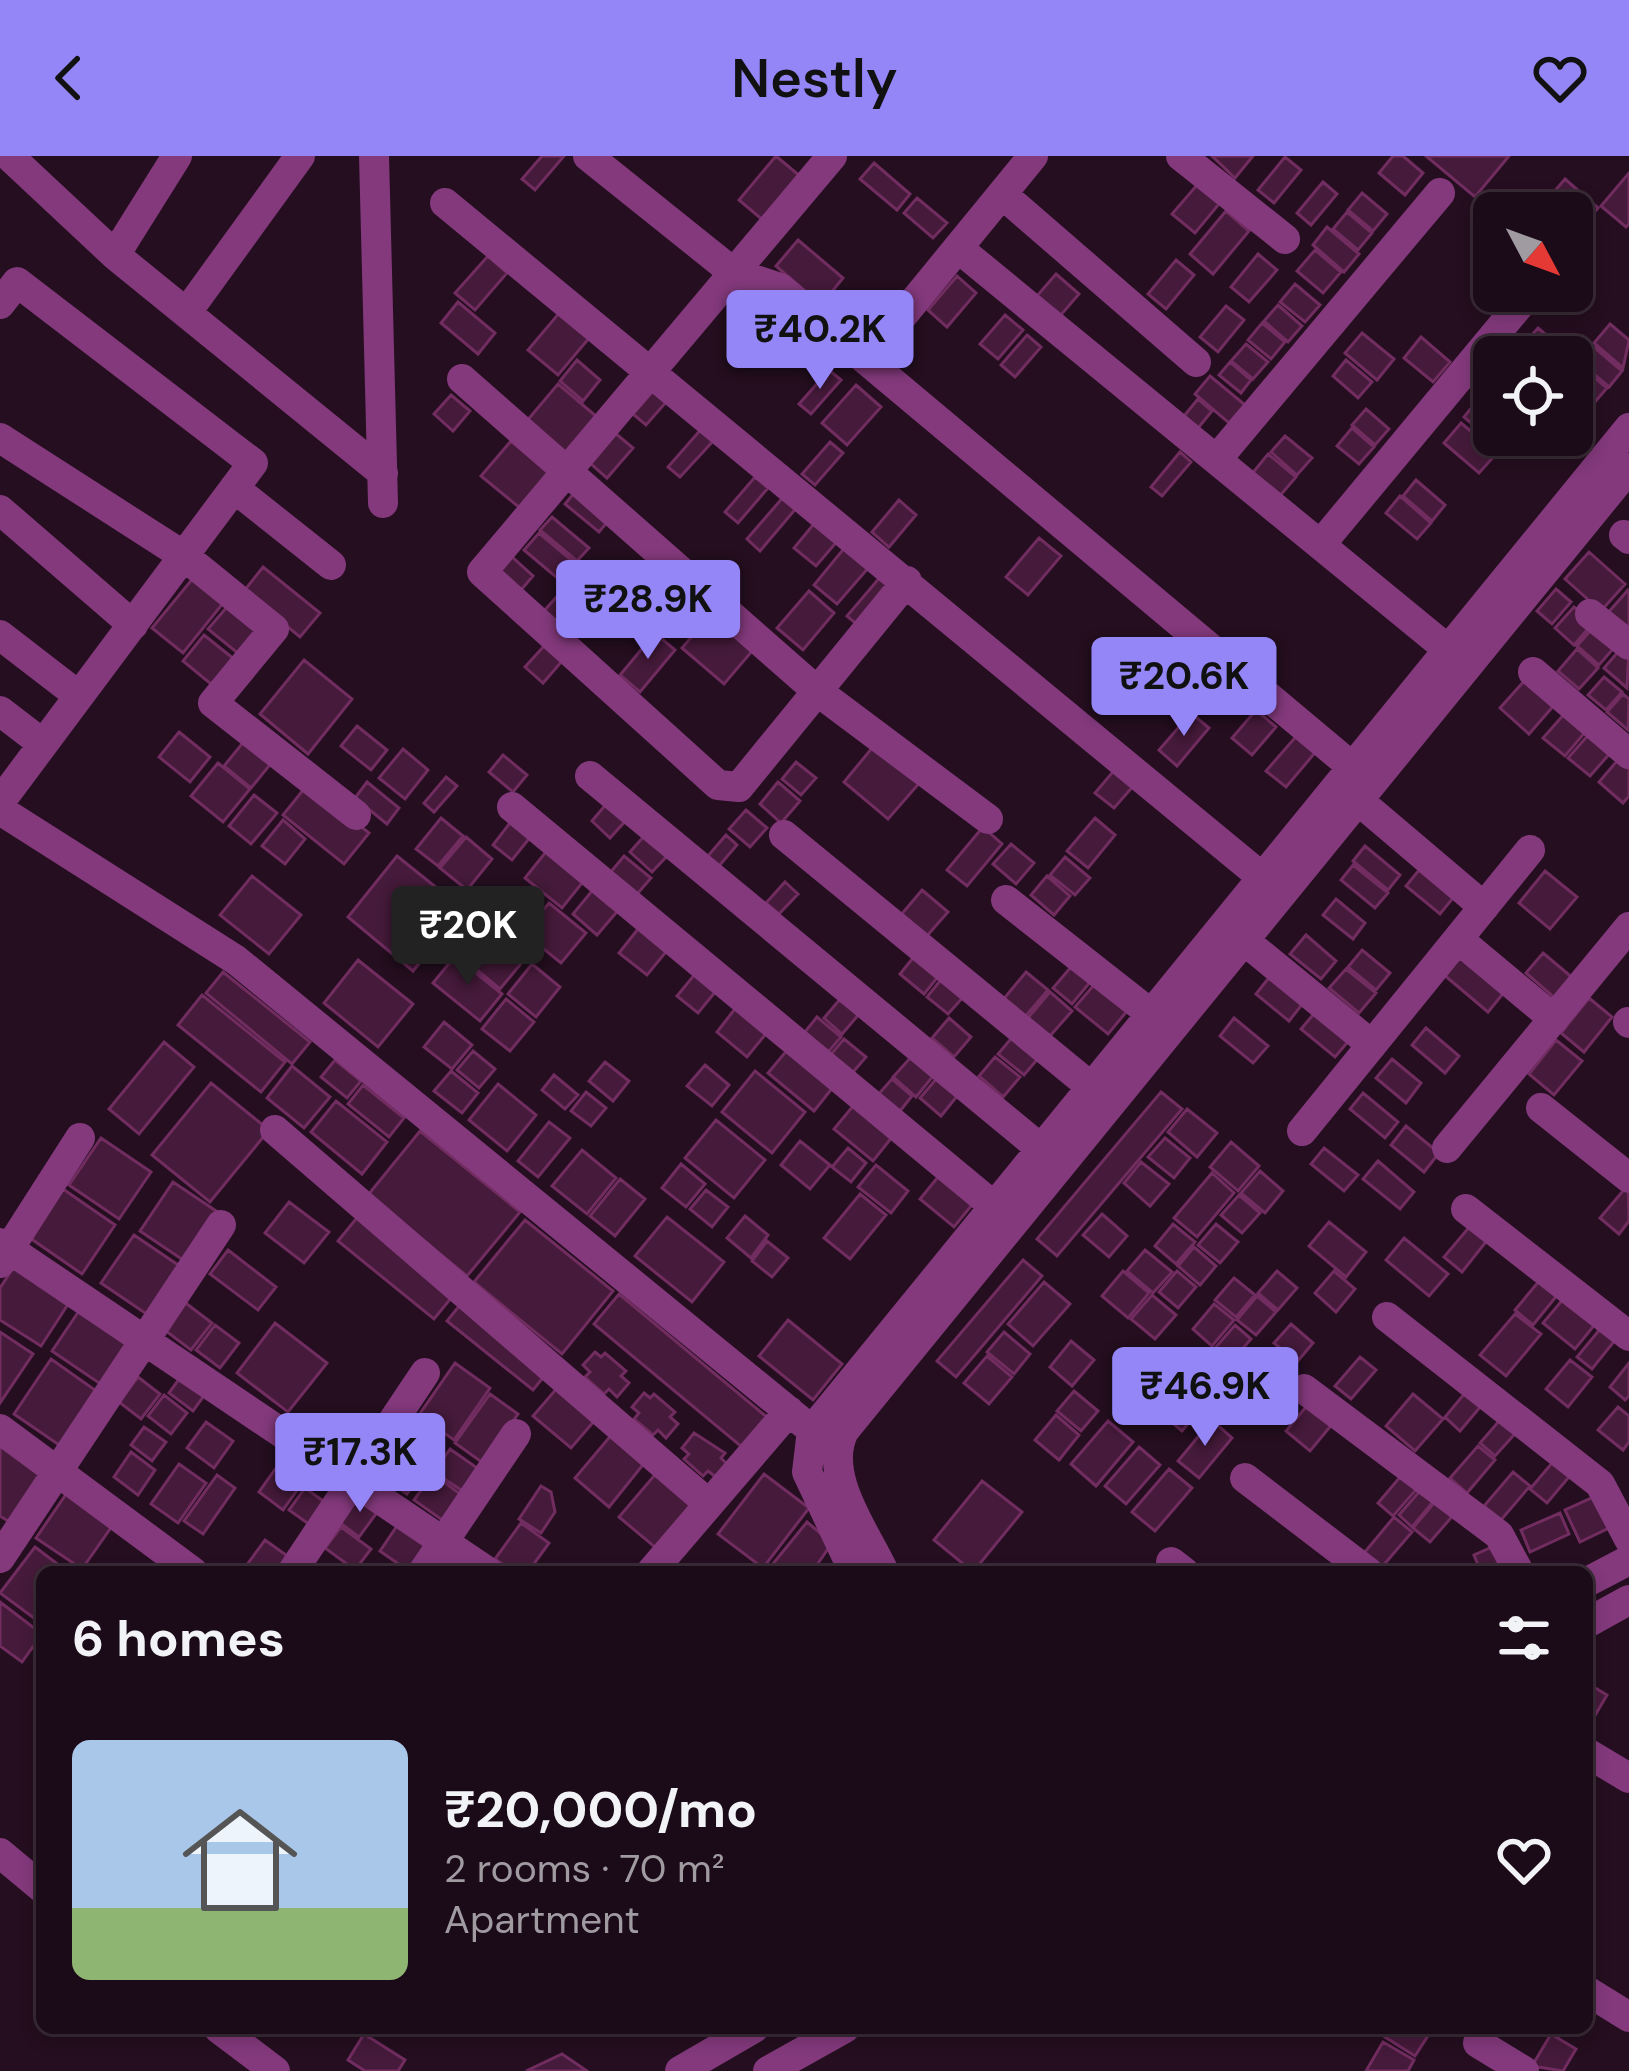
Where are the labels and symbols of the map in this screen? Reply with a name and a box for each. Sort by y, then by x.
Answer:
north arrow [1473,192,1593,312]
pin: ₹40.2K [722,290,918,392]
pin: ₹28.9K [550,560,746,662]
pin: ₹20.6K [1086,637,1282,739]
pin: ₹20K [397,886,539,988]
pin: ₹46.9K [1107,1347,1303,1449]
pin: ₹17.3K [262,1413,458,1515]

